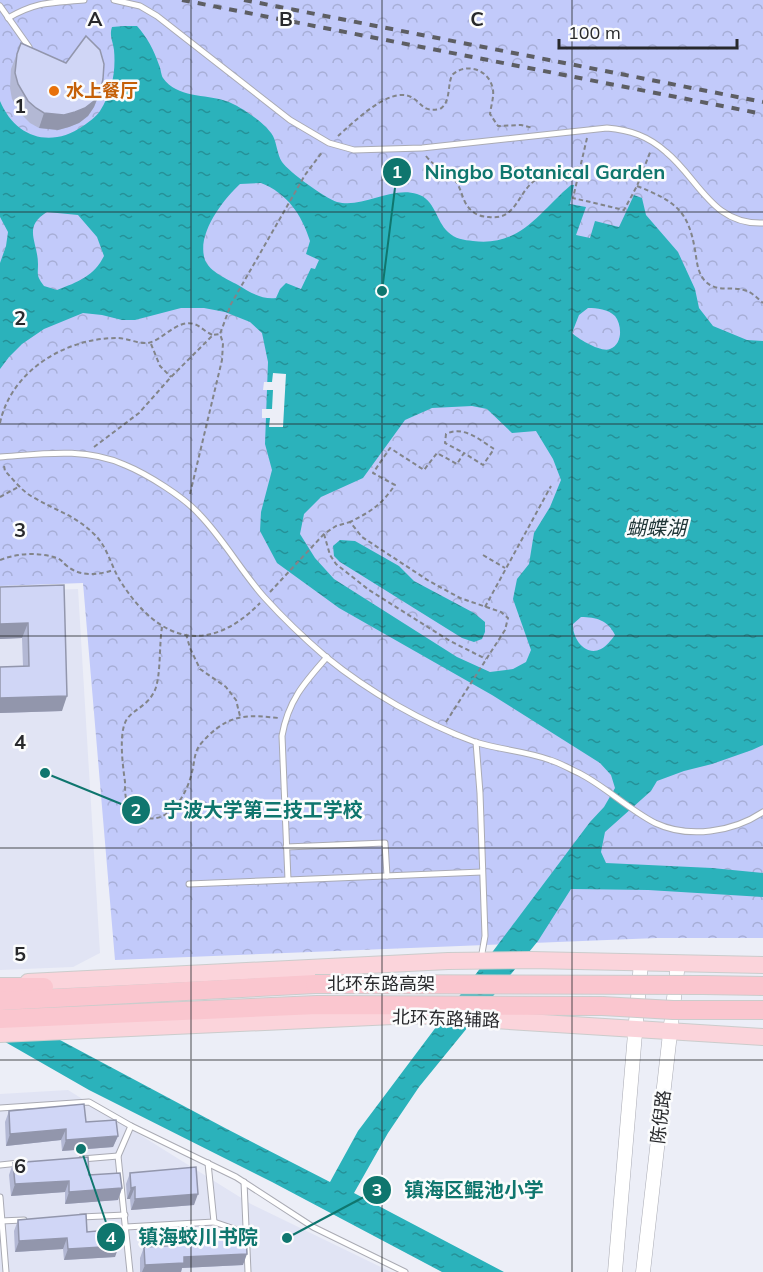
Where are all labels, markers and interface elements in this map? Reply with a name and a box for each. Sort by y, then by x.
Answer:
text: A [88,6,103,31]
text: B [279,6,293,31]
text: C [470,6,484,31]
scale bar [559,12,738,50]
text: 100 m [568,21,621,44]
place label: 水上餐厅 [66,79,138,102]
marker: 水上餐厅 [47,84,61,98]
text: 1 [14,93,26,118]
callout: Ningbo Botanical Garden [382,153,677,191]
text: Ningbo Botanical Garden [425,159,665,184]
text: 1 [392,160,402,183]
text: 2 [14,305,26,330]
water label: 蝴蝶湖 [626,515,689,540]
text: 3 [14,517,26,542]
text: 4 [14,729,26,754]
callout: 宁波大学第三技工学校 [121,791,375,829]
text: 宁波大学第三技工学校 [163,797,363,822]
text: 2 [131,798,141,821]
text: 5 [14,941,26,966]
street label: 北环东路高架 [327,972,435,995]
street label: 北环东路辅路 [392,1005,500,1032]
street label: 陈倪路 [646,1089,675,1145]
text: 6 [14,1153,26,1178]
callout: 镇海区鲲池小学 [362,1171,556,1209]
text: 镇海区鲲池小学 [404,1177,544,1202]
text: 3 [372,1178,382,1201]
callout: 镇海蛟川书院 [96,1218,270,1256]
text: 镇海蛟川书院 [138,1224,258,1249]
text: 4 [106,1226,117,1249]

